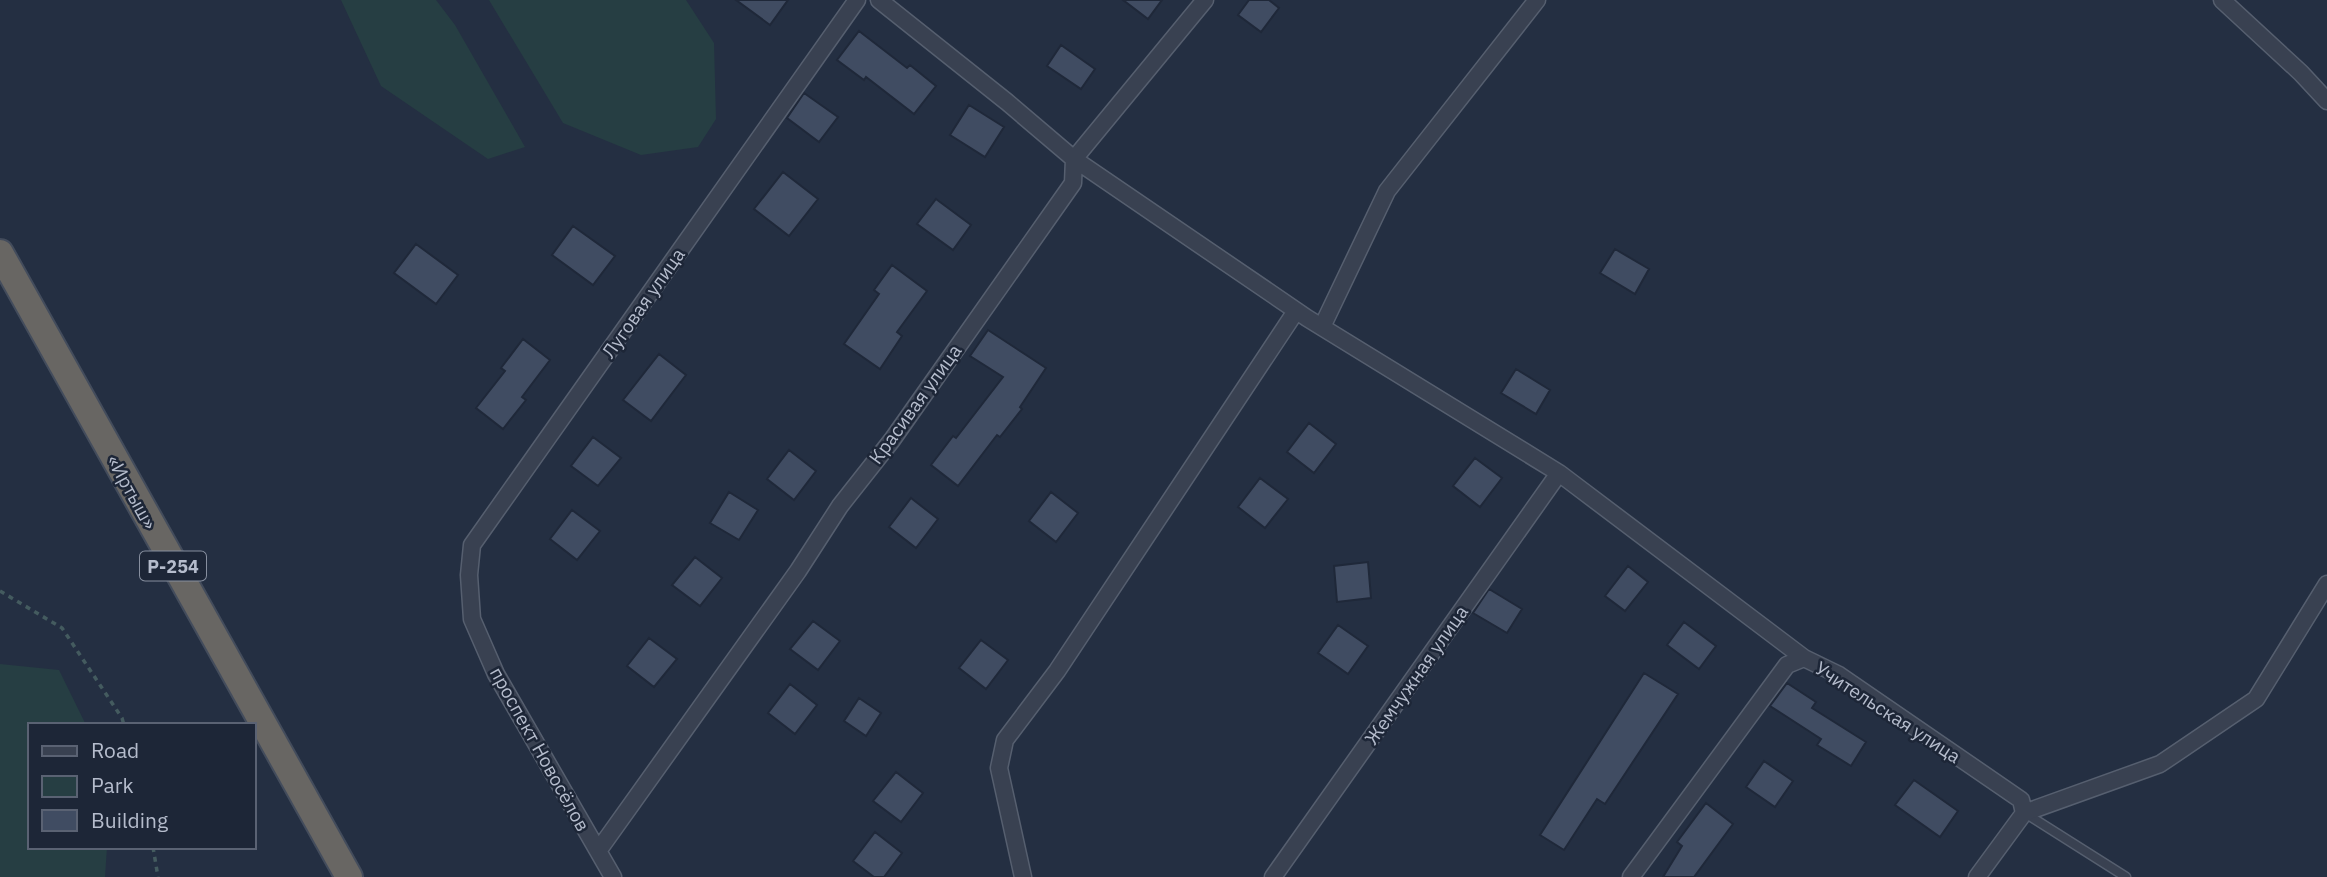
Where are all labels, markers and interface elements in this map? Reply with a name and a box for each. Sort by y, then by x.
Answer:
street label: Луговая улица [596,243,690,363]
street label: Красивая улица [863,339,967,469]
street label: «Иртыш» [102,450,162,534]
road number: Р-254 [140,552,206,580]
street label: Жемчужная улица [1359,601,1473,749]
street label: Учительская улица [1811,656,1965,768]
street label: проспект Новосёлов [485,662,595,836]
legend [28,723,256,849]
text: Road [91,736,139,764]
text: Park [91,771,134,799]
text: Building [91,806,168,834]

